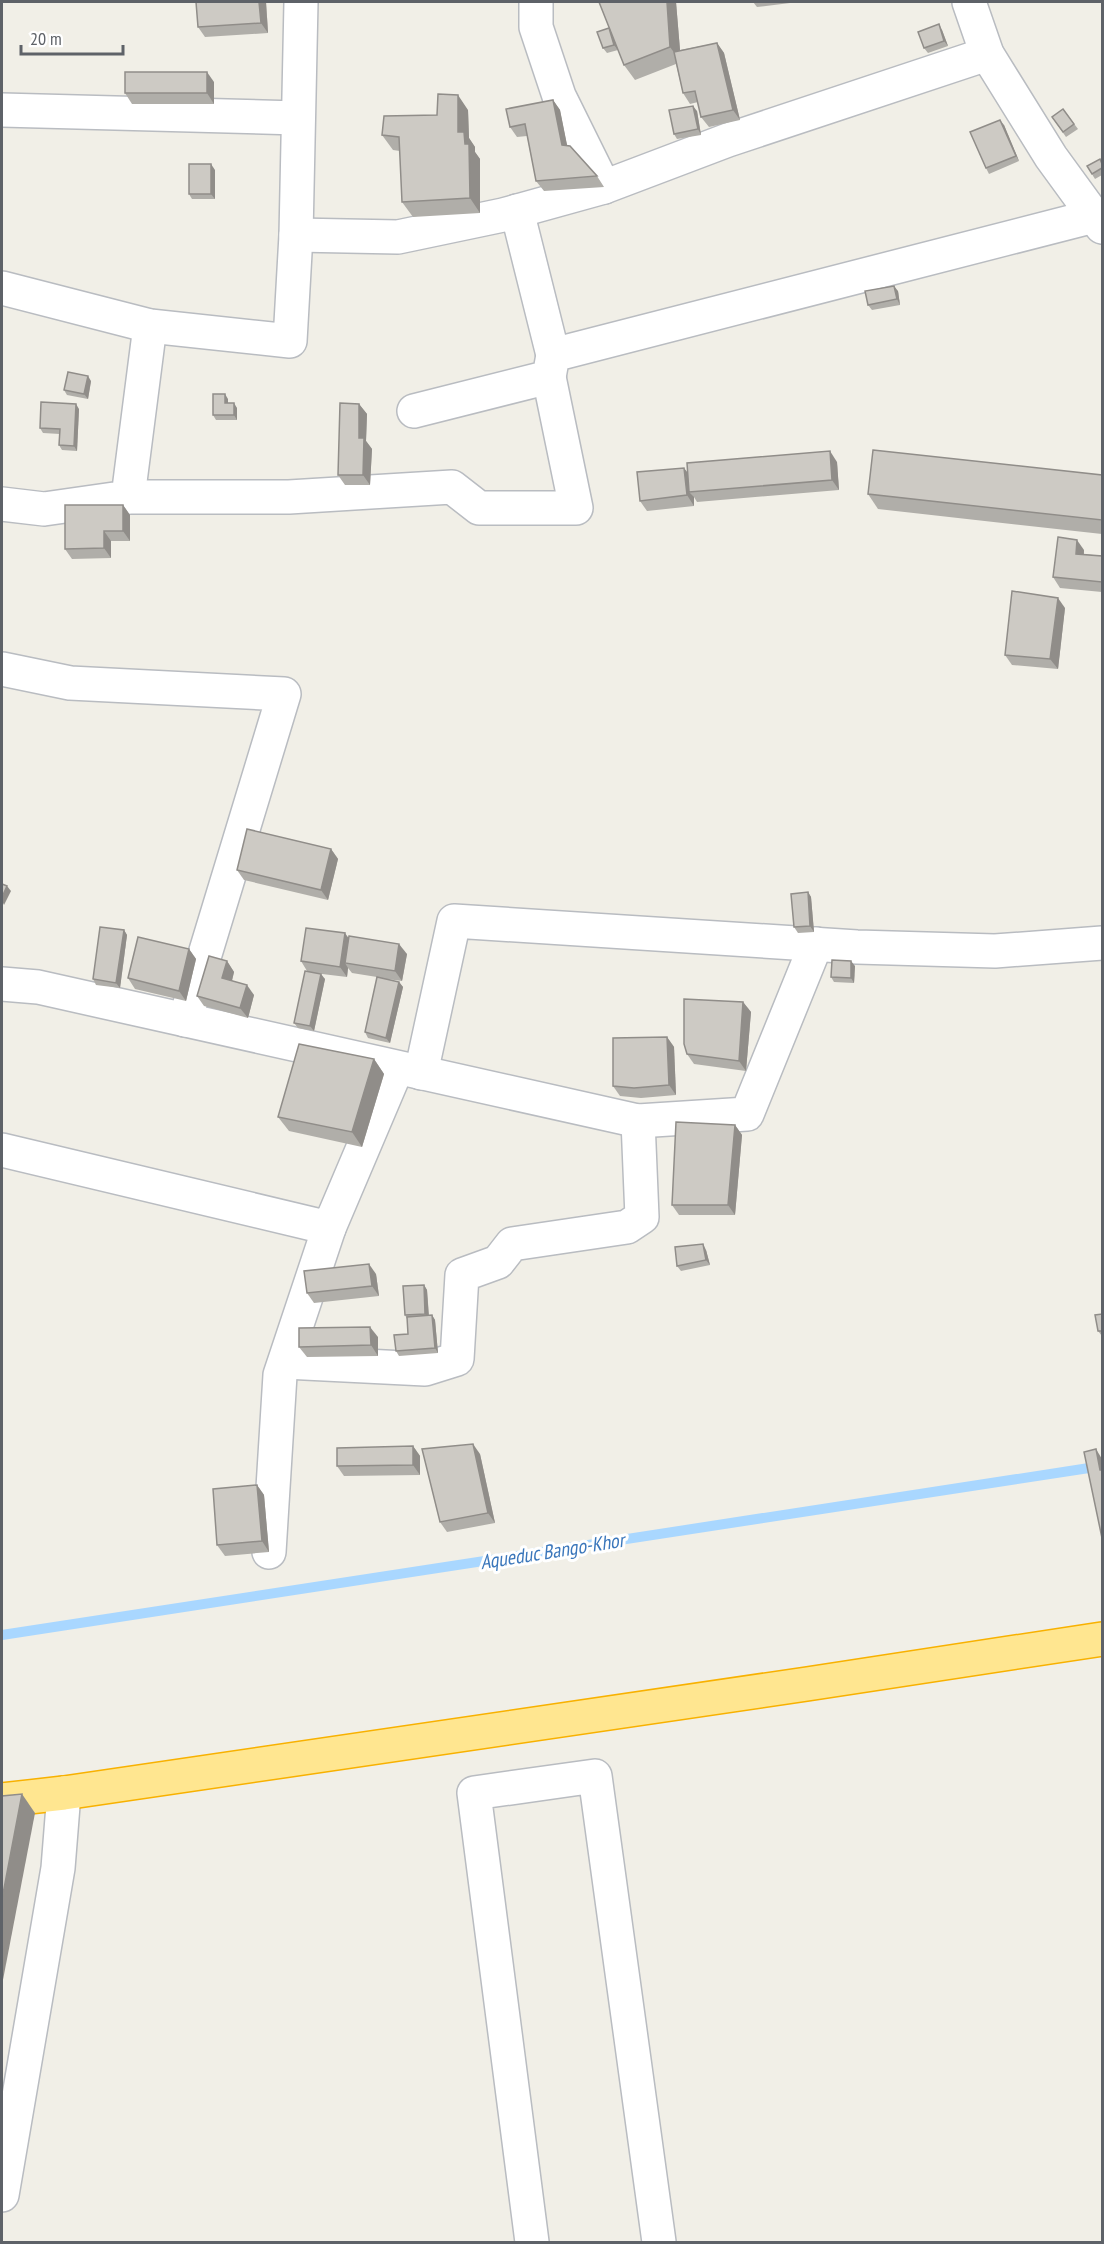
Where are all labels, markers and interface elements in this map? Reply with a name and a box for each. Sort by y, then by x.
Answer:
scale bar [21,18,123,56]
text: 20 m [30,27,62,50]
water label: Aqueduc Bango-Khor [478,1526,628,1575]

